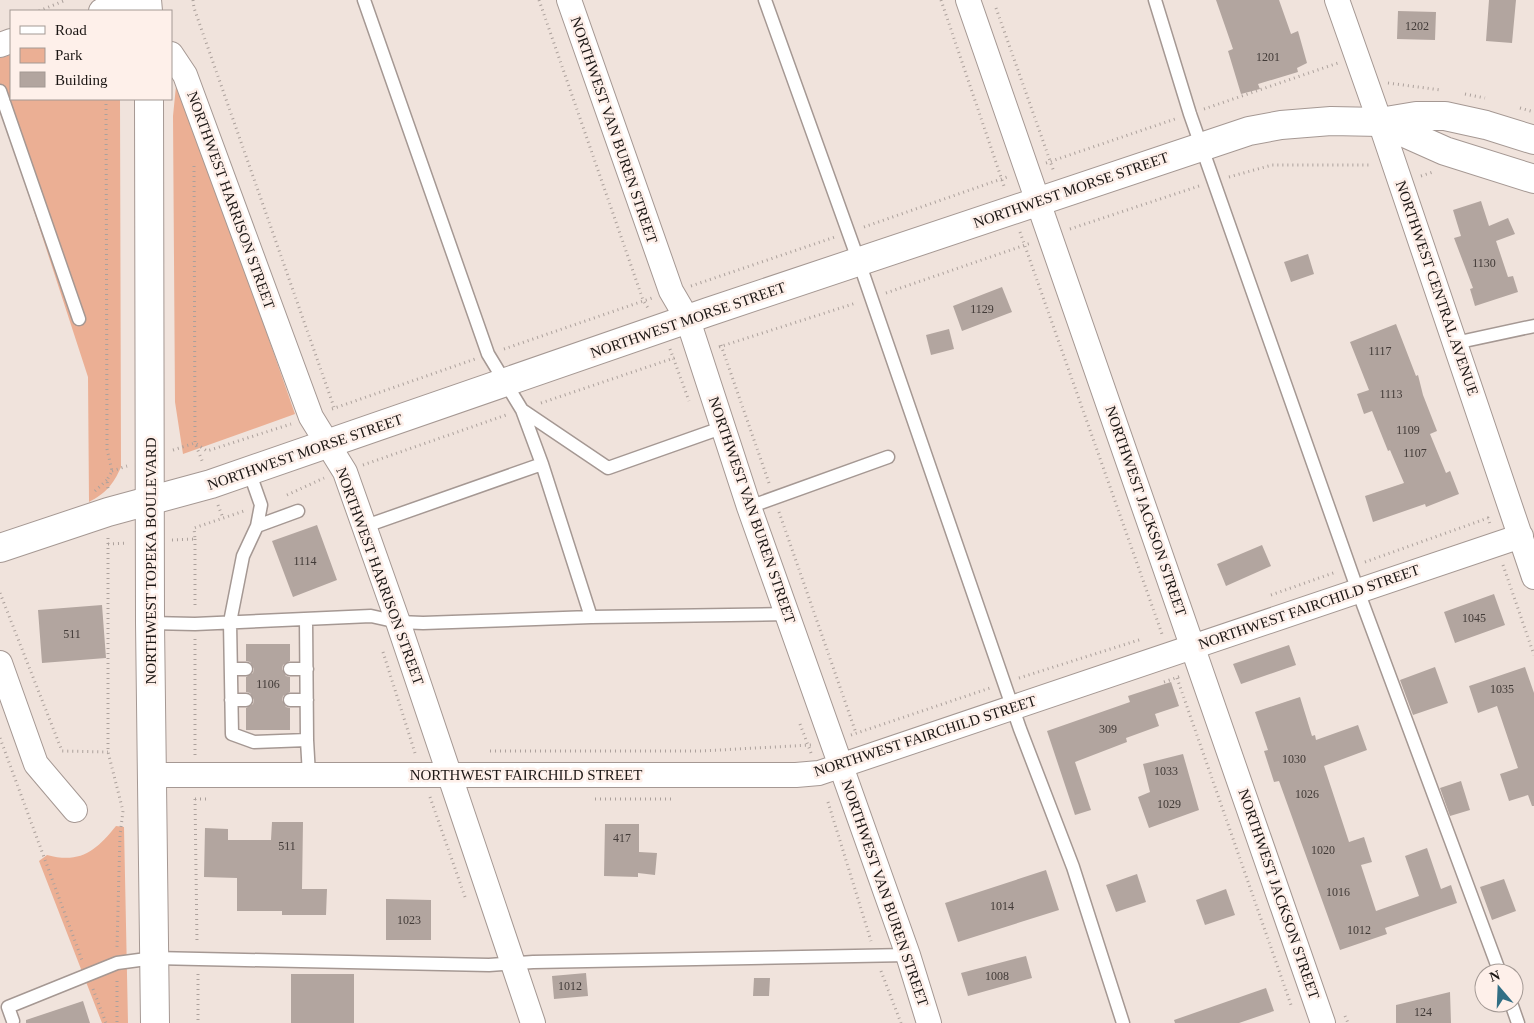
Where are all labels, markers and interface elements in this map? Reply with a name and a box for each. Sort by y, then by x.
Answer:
legend [10,10,172,100]
street label: NORTHWEST VAN BUREN STREET [568,15,660,245]
house number: 1202 [1405,19,1429,33]
text: Road [55,22,87,38]
text: Park [55,47,83,63]
house number: 1201 [1256,50,1280,64]
text: Building [55,72,108,88]
street label: NORTHWEST HARRISON STREET [184,89,278,311]
street label: NORTHWEST MORSE STREET [971,149,1171,231]
street label: NORTHWEST CENTRAL AVENUE [1393,178,1481,398]
house number: 1130 [1472,256,1496,270]
street label: NORTHWEST MORSE STREET [588,279,788,361]
house number: 1129 [970,302,994,316]
house number: 1117 [1368,344,1392,358]
house number: 1113 [1379,387,1403,401]
street label: NORTHWEST VAN BUREN STREET [706,395,798,625]
street label: NORTHWEST JACKSON STREET [1102,404,1190,618]
street label: NORTHWEST MORSE STREET [205,411,405,493]
house number: 1109 [1396,423,1420,437]
street label: NORTHWEST TOPEKA BOULEVARD [143,437,159,685]
house number: 1107 [1403,446,1427,460]
street label: NORTHWEST HARRISON STREET [333,465,427,687]
house number: 1114 [293,554,317,568]
street label: NORTHWEST FAIRCHILD STREET [1196,562,1422,652]
house number: 1045 [1462,611,1486,625]
house number: 511 [63,627,81,641]
house number: 1106 [256,677,280,691]
house number: 1035 [1490,682,1514,696]
street label: NORTHWEST FAIRCHILD STREET [812,692,1038,780]
house number: 309 [1099,722,1117,736]
house number: 1030 [1282,752,1306,766]
house number: 1033 [1154,764,1178,778]
street label: NORTHWEST FAIRCHILD STREET [410,767,642,783]
street label: NORTHWEST VAN BUREN STREET [839,778,931,1008]
street label: NORTHWEST JACKSON STREET [1235,787,1323,1001]
house number: 1026 [1295,787,1319,801]
house number: 1029 [1157,797,1181,811]
house number: 417 [613,831,631,845]
house number: 511 [278,839,296,853]
house number: 1020 [1311,843,1335,857]
house number: 1016 [1326,885,1350,899]
house number: 1014 [990,899,1014,913]
house number: 1023 [397,913,421,927]
house number: 1012 [1347,923,1371,937]
north arrow [1474,963,1524,1013]
text: N [1488,967,1502,985]
house number: 1008 [985,969,1009,983]
house number: 1012 [558,979,582,993]
house number: 124 [1414,1005,1432,1019]

